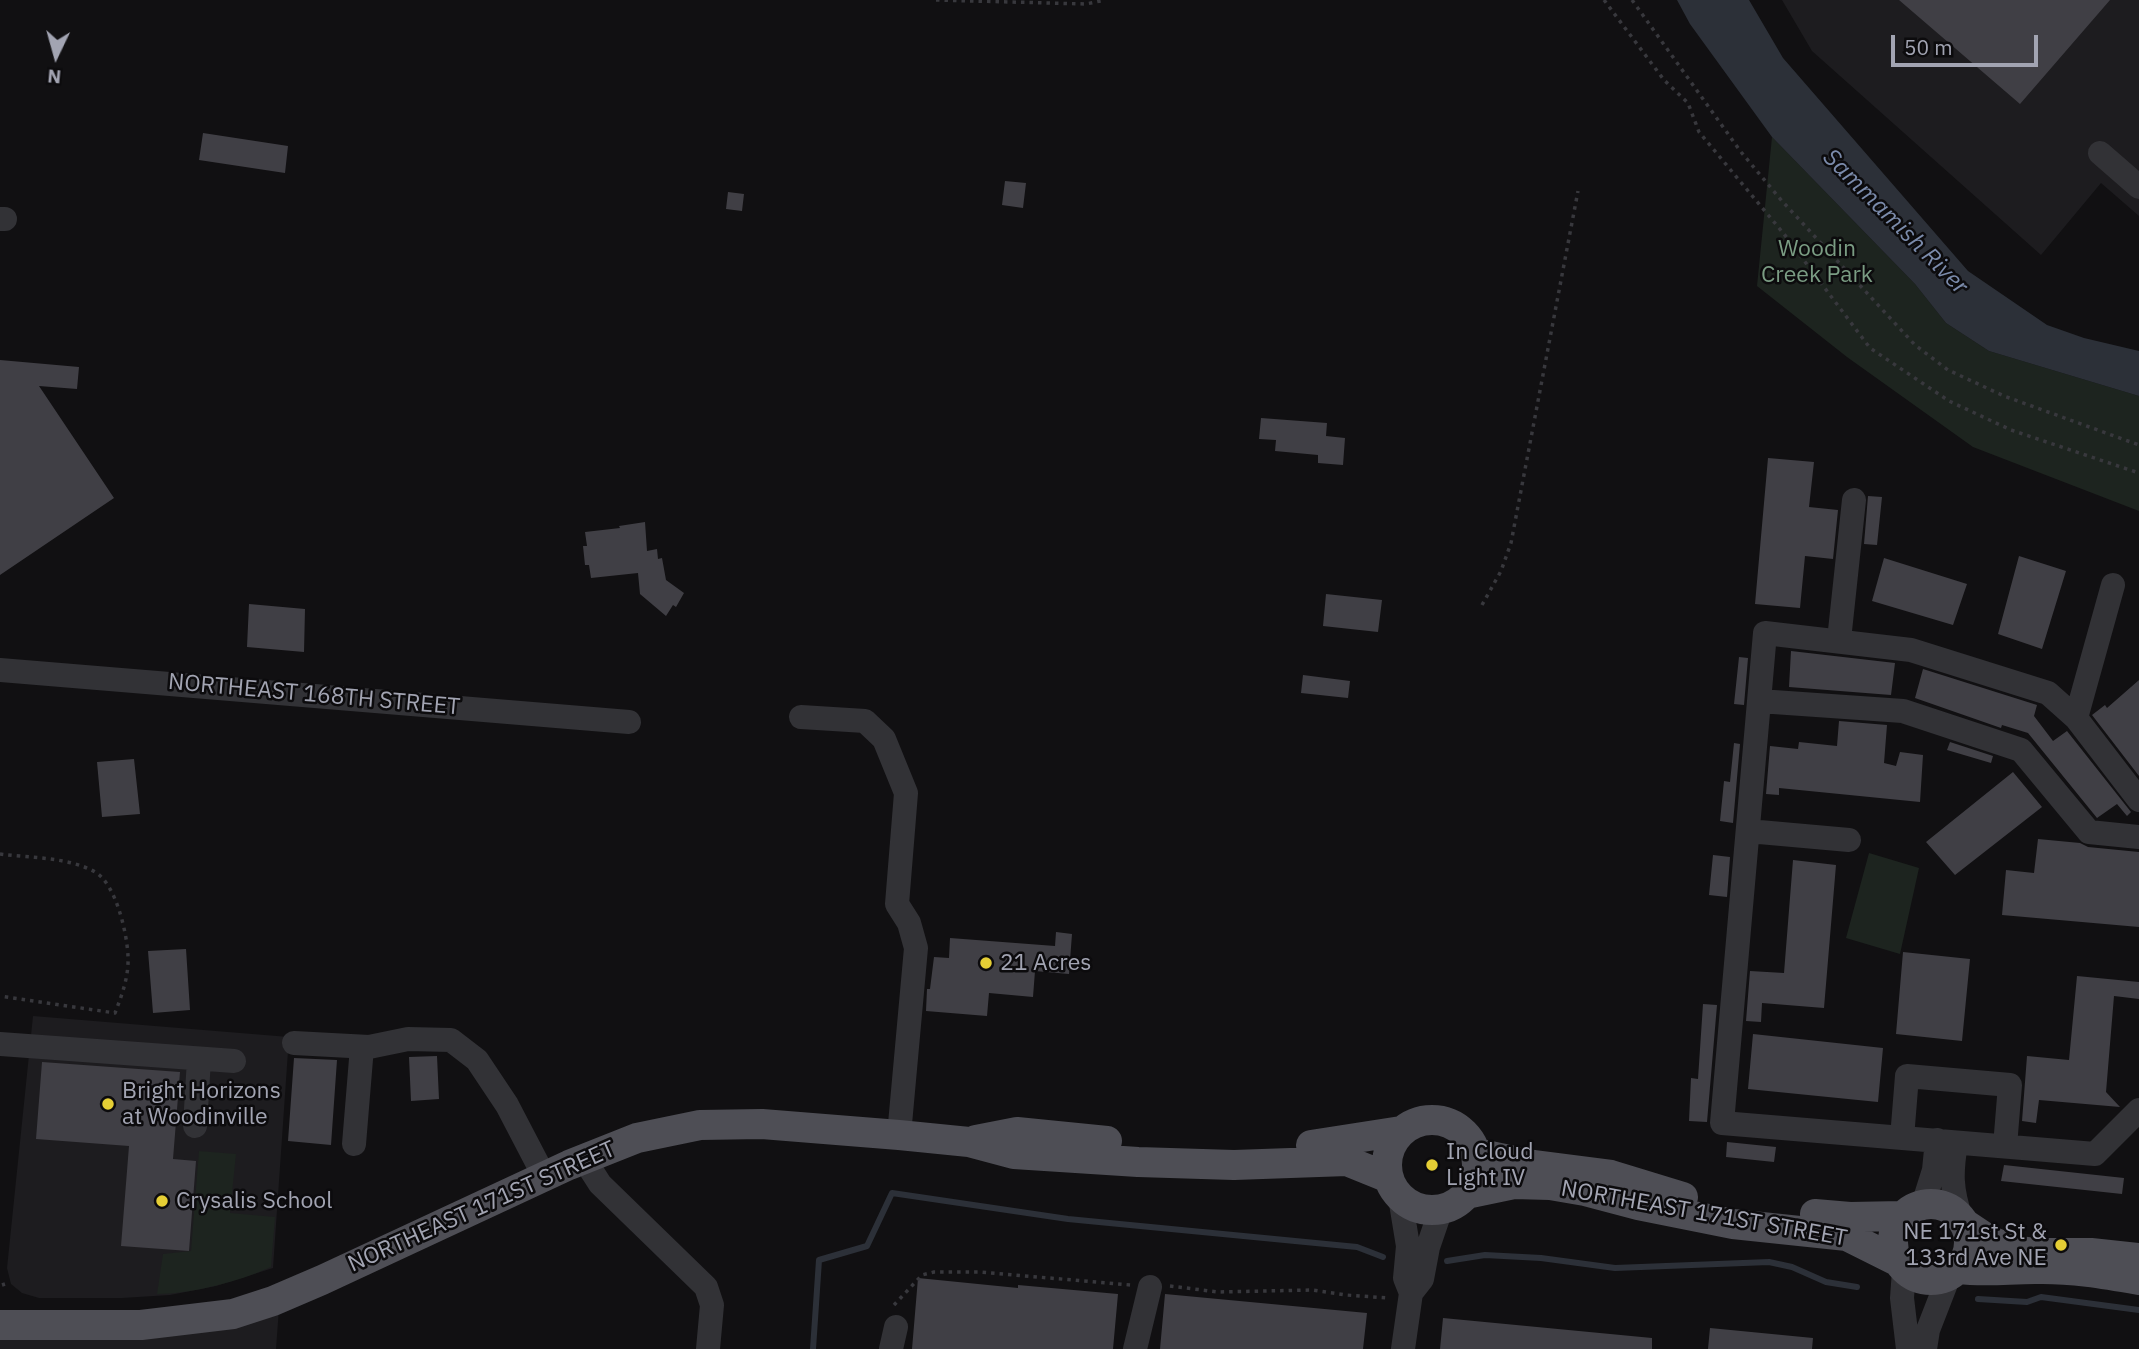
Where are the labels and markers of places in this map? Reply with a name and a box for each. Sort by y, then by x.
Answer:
place label: 21 Acres [1000,949,1091,977]
marker: 21 Acres [978,955,994,971]
place label: Bright Horizons at Woodinville [122,1077,281,1131]
marker: Bright Horizons at Woodinville [100,1096,116,1112]
place label: In Cloud Light IV [1446,1138,1534,1192]
marker: In Cloud Light IV [1424,1157,1440,1173]
place label: Crysalis School [176,1187,332,1215]
marker: Crysalis School [154,1193,170,1209]
place label: NE 171st St & 133rd Ave NE [1903,1218,2047,1272]
marker: NE 171st St & 133rd Ave NE [2053,1237,2069,1253]

